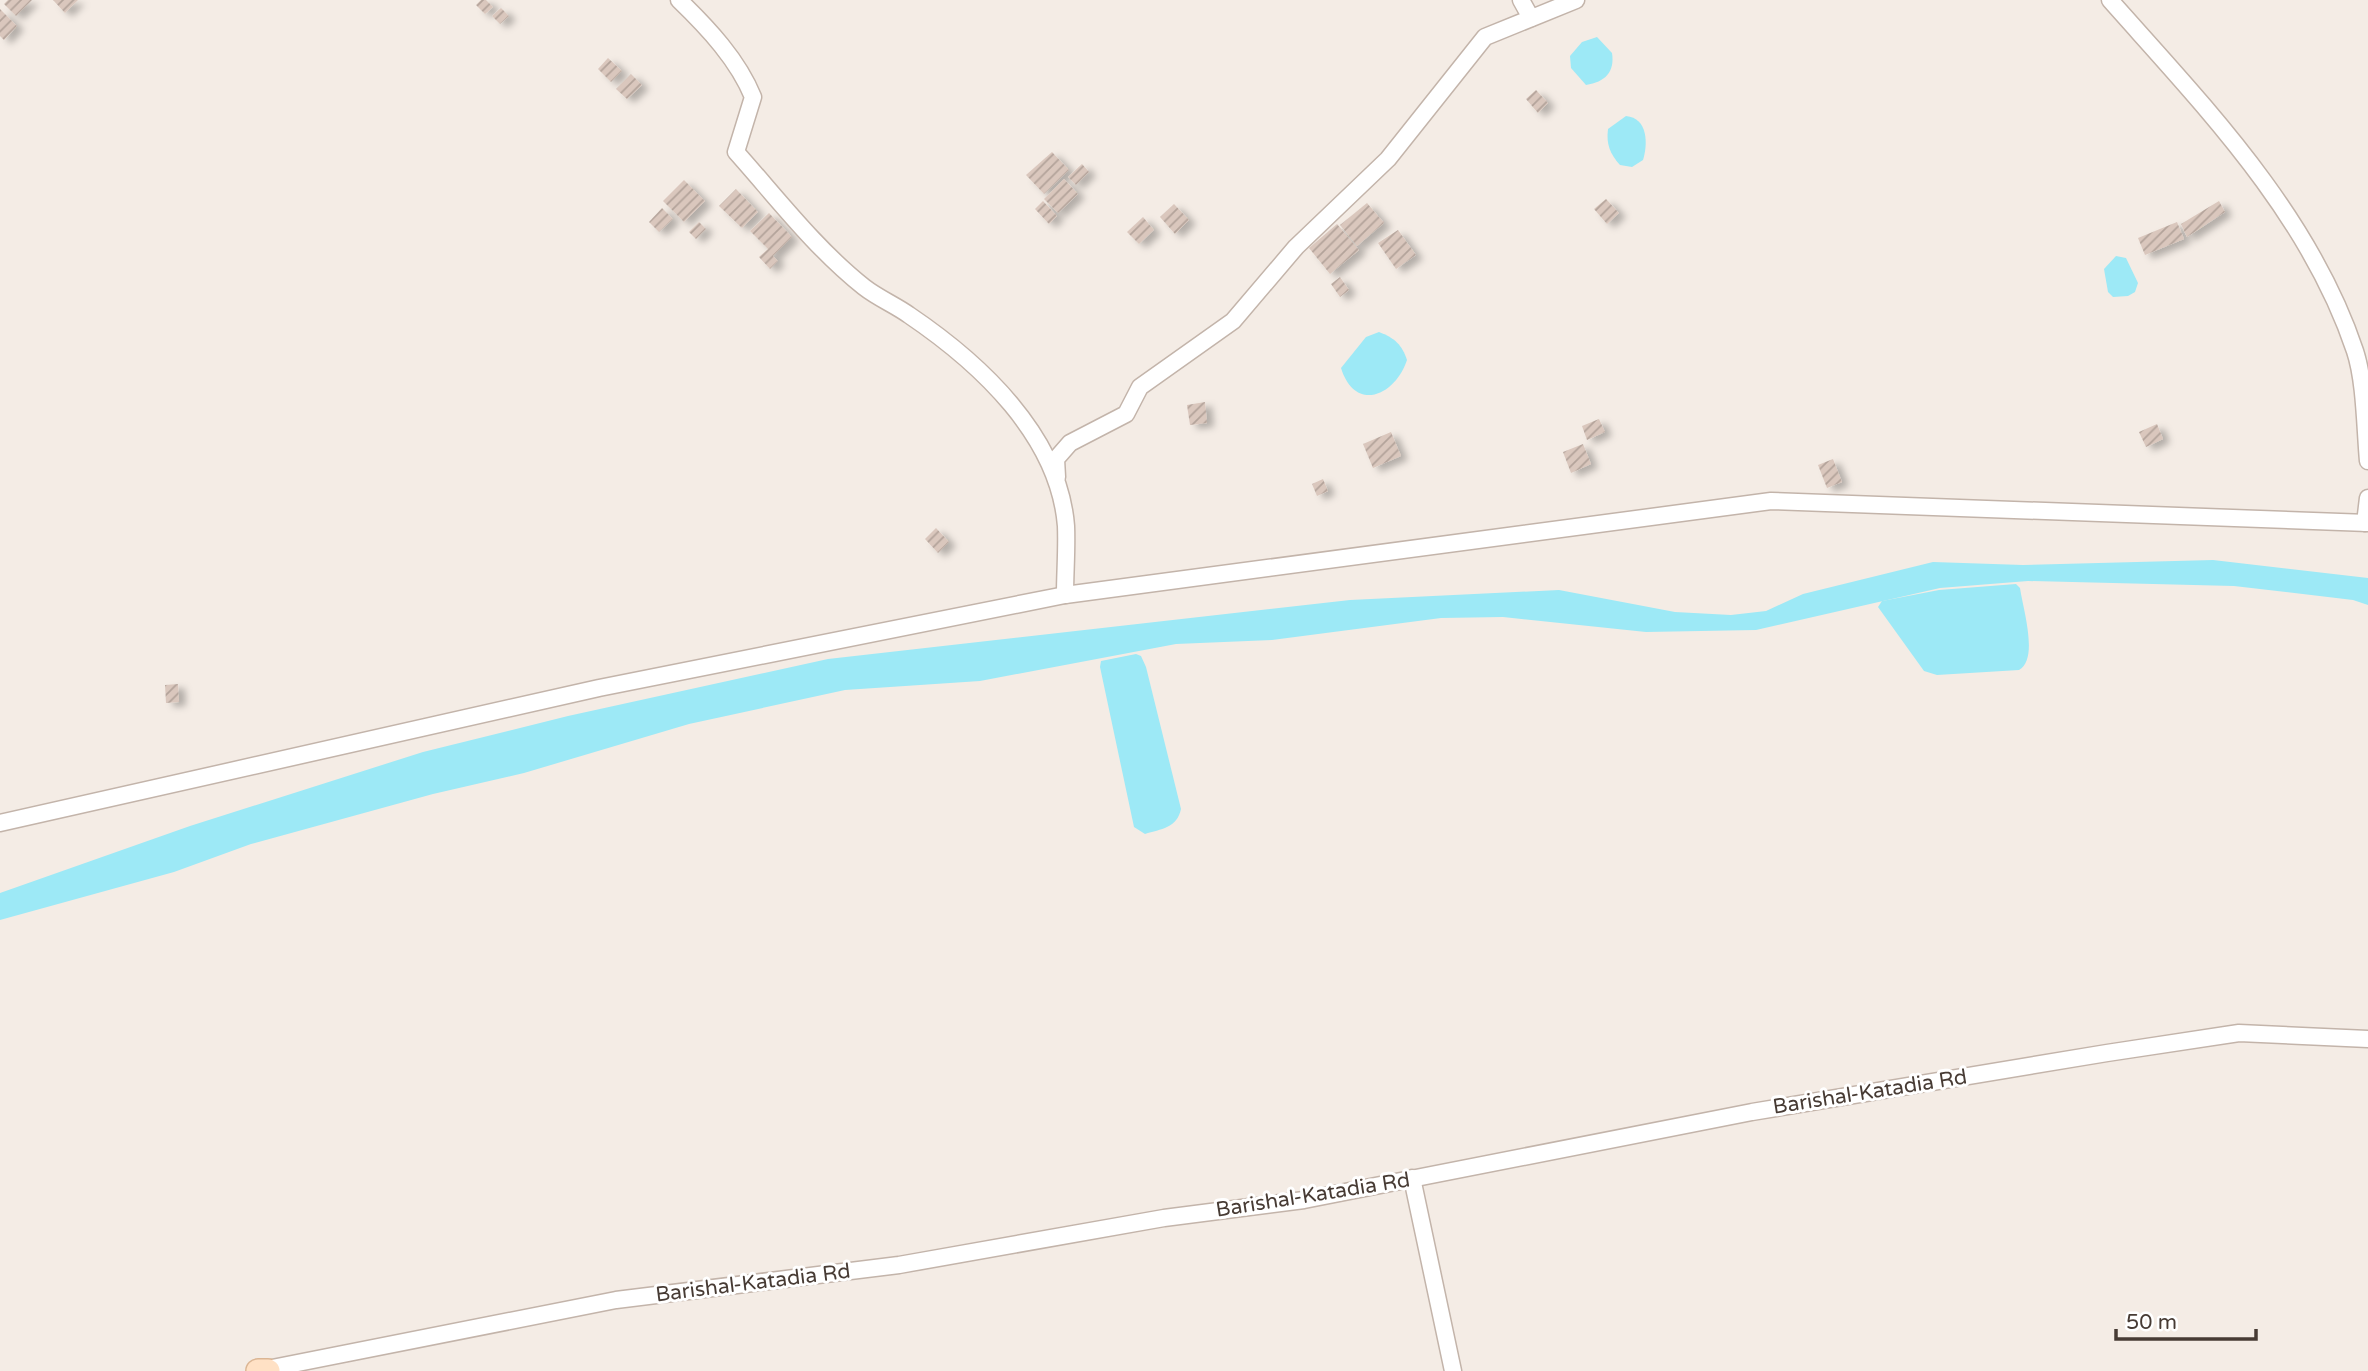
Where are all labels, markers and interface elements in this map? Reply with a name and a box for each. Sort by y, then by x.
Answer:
street label: Barishal-Katadia Rd [1771,1064,1969,1120]
street label: Barishal-Katadia Rd [1214,1167,1412,1223]
street label: Barishal-Katadia Rd [654,1259,852,1307]
scale bar [2116,1298,2256,1342]
text: 50 m [2126,1310,2177,1335]

